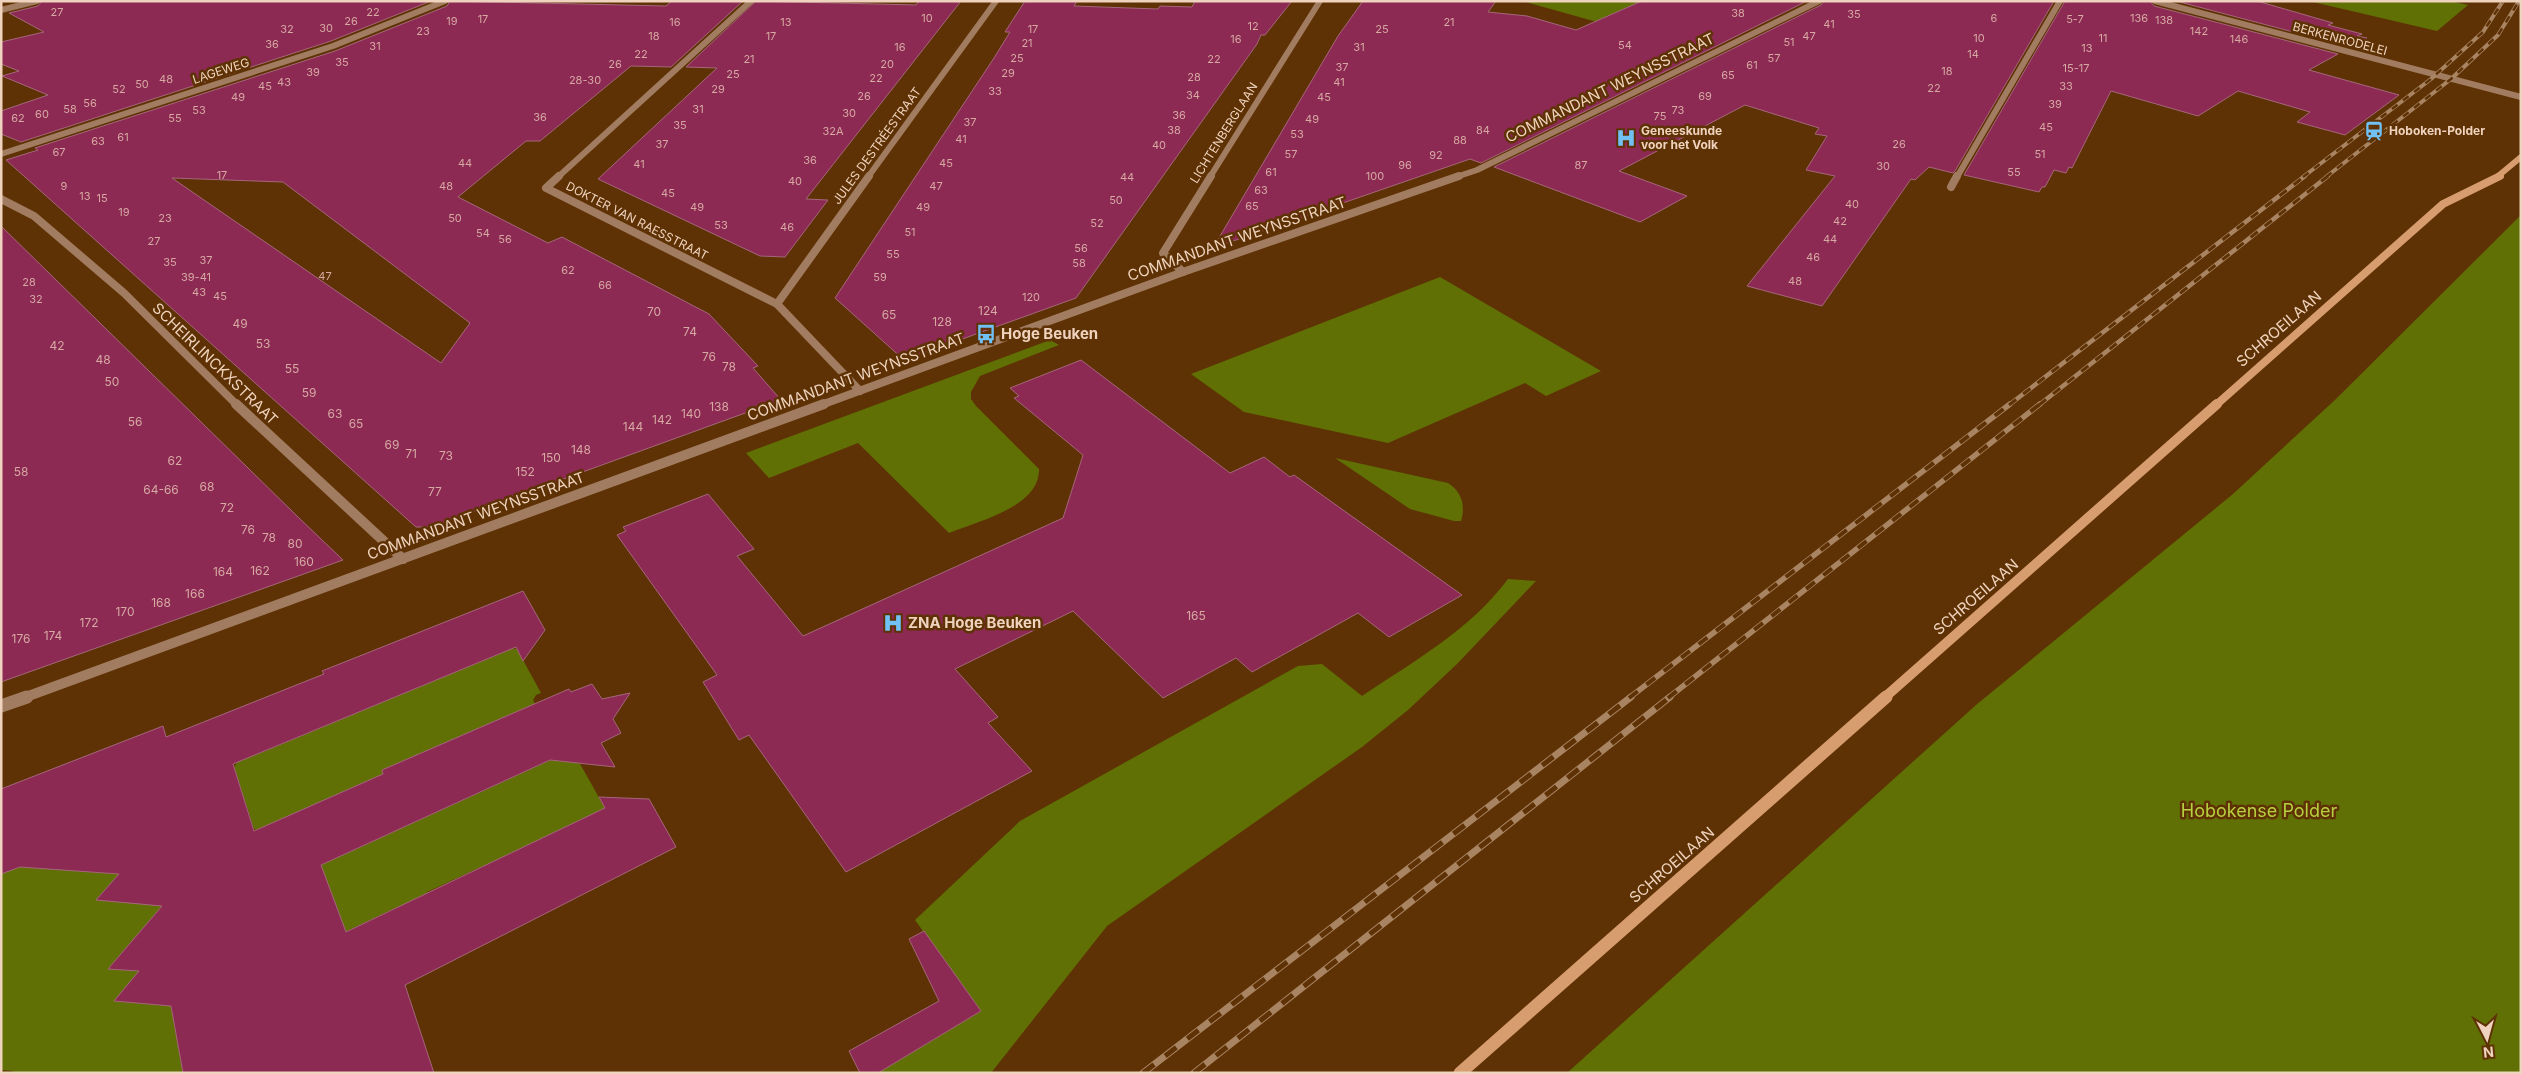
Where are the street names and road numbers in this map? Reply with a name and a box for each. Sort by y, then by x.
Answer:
street label: BERKENRODELEI [2291,19,2389,58]
street label: COMMANDANT WEYNSSTRAAT [1502,29,1717,147]
street label: LAGEWEG [191,54,251,87]
street label: LICHTENBERGLAAN [1186,80,1261,186]
street label: JULES DESTRÉESTRAAT [829,84,924,207]
street label: DOKTER VAN RAESSTRAAT [564,178,711,263]
street label: COMMANDANT WEYNSSTRAAT [1125,192,1349,285]
street label: SCHROEILAAN [2232,286,2325,371]
street label: SCHEIRLINCKXSTRAAT [148,299,282,429]
street label: COMMANDANT WEYNSSTRAAT [744,328,967,425]
street label: COMMANDANT WEYNSSTRAAT [364,467,587,564]
street label: SCHROEILAAN [1929,554,2022,639]
street label: SCHROEILAAN [1625,822,1718,907]

